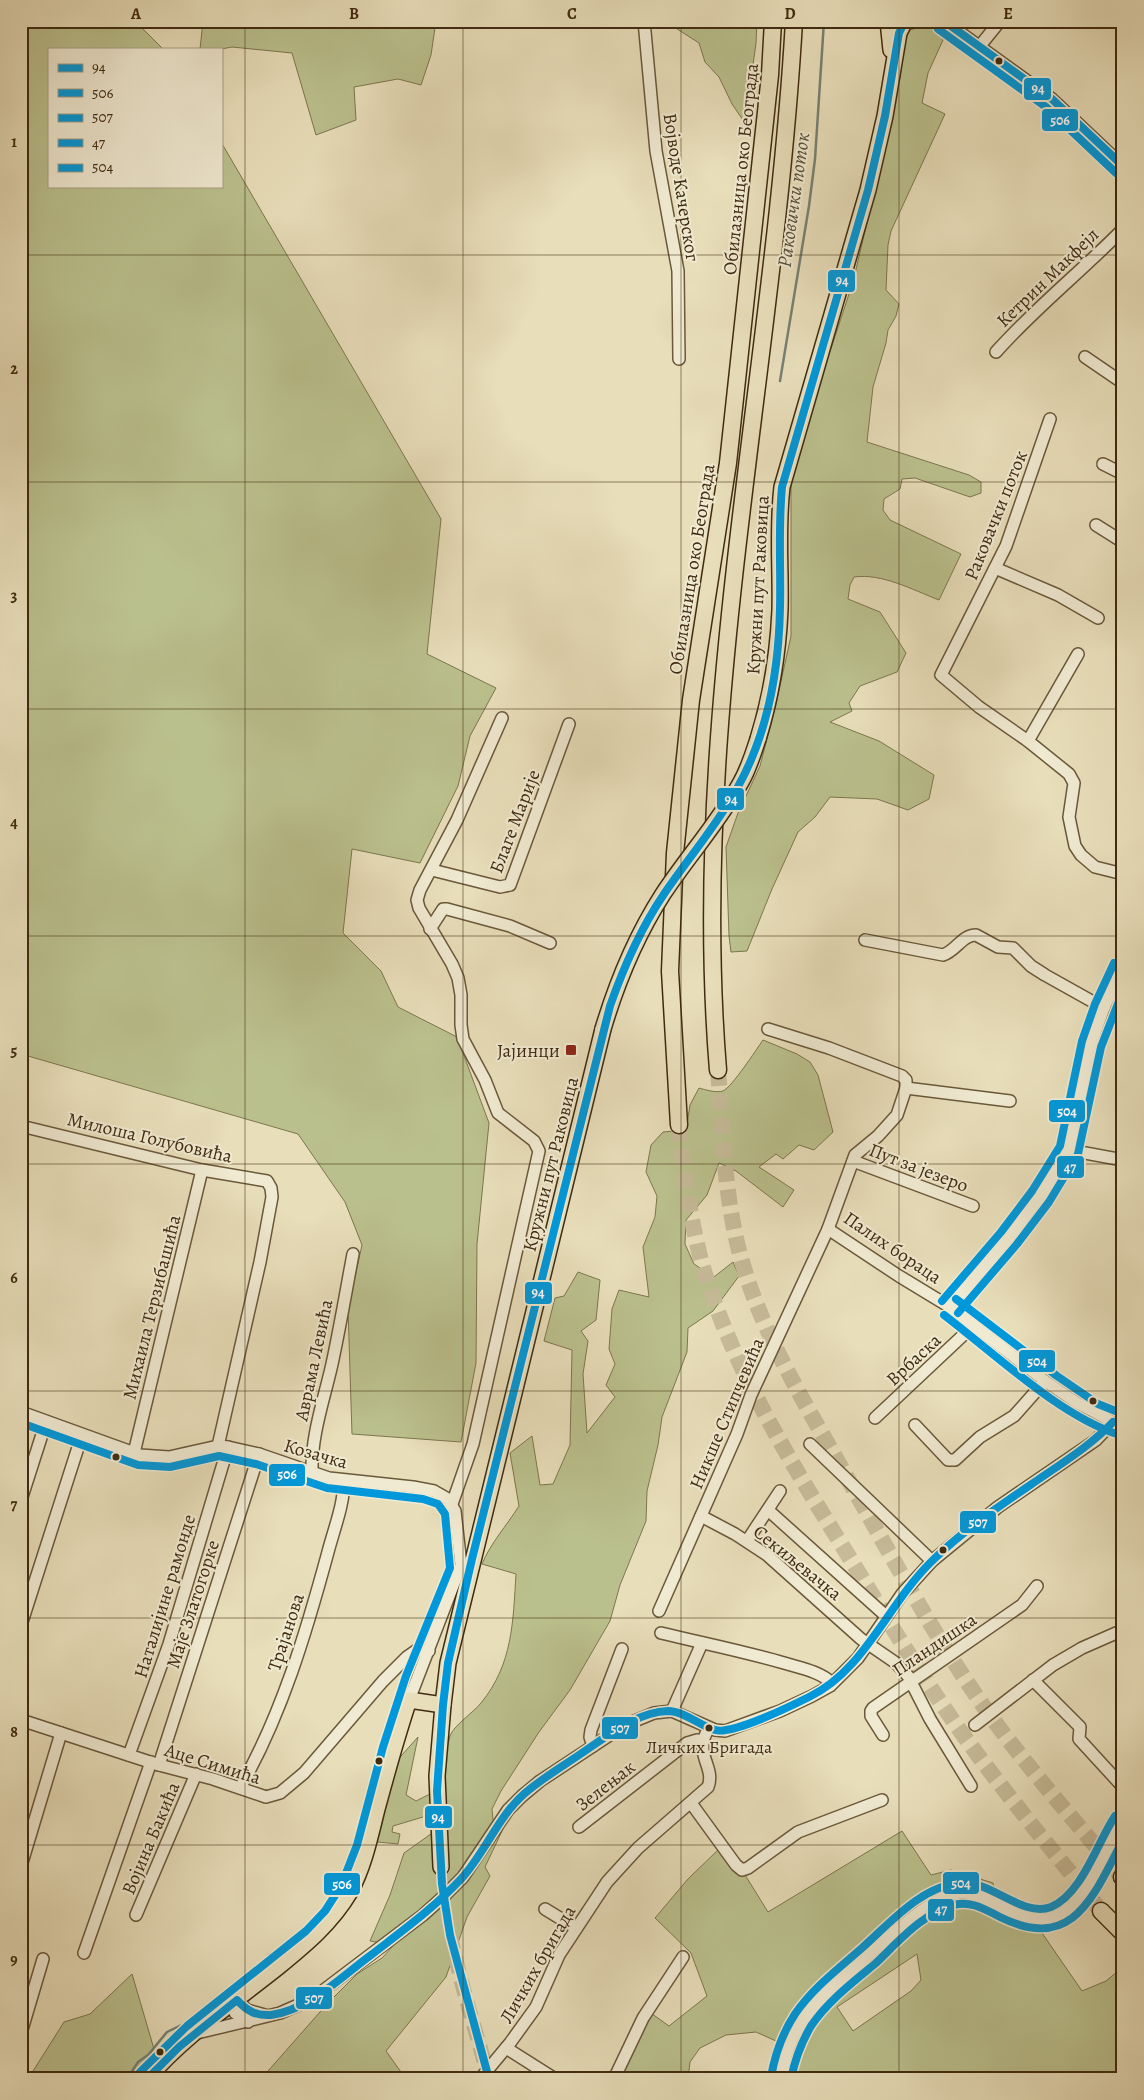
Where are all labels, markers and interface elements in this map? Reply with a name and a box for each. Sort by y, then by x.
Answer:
text: A [130,3,142,25]
text: B [349,3,359,25]
text: C [567,3,577,25]
text: D [784,3,796,25]
text: E [1003,3,1013,25]
legend [48,48,222,188]
unlabelled marker [994,56,1004,66]
text: 94 [92,57,106,77]
street label: Обилазница око Београда [717,62,765,276]
line badge: 94 [1023,77,1052,101]
text: 94 [1031,79,1045,98]
text: 506 [92,83,113,103]
text: 507 [92,107,113,127]
line badge: 506 [1041,108,1079,132]
street label: Војводе Качерског [656,111,706,263]
text: 506 [1050,111,1070,130]
text: 1 [11,131,17,153]
water label: Раковички поток [771,131,816,269]
text: 47 [92,133,106,153]
text: 504 [92,157,113,177]
street label: Кетрин Макфејл [991,222,1105,333]
line badge: 94 [827,269,856,293]
text: 94 [835,271,849,290]
text: 2 [10,358,18,380]
street label: Раковачки поток [958,446,1034,584]
street label: Обилазница око Београда [663,462,722,676]
street label: Кружни пут Раковица [740,495,776,675]
text: 3 [11,585,18,607]
street label: Благе Марије [483,766,547,877]
line badge: 94 [716,787,745,811]
text: 94 [724,790,738,809]
text: 4 [10,812,18,834]
place label: Јајинци [497,1038,560,1064]
text: 5 [11,1040,18,1062]
marker: Јајинци [564,1043,578,1057]
street label: Кружни пут Раковица [517,1074,585,1254]
line badge: 504 [1048,1099,1086,1123]
text: 504 [1057,1102,1077,1121]
street label: Милоша Голубовића [65,1106,235,1170]
street label: Пут за језеро [865,1137,972,1199]
line badge: 47 [1056,1155,1085,1179]
text: 47 [1064,1158,1076,1177]
street label: Палих бораца [838,1205,947,1290]
street label: Михаила Терзибашића [116,1212,188,1402]
text: 6 [10,1267,18,1289]
line badge: 94 [524,1281,553,1305]
text: 94 [531,1283,545,1302]
street label: Аврама Левића [288,1297,340,1424]
street label: Врбаска [881,1327,947,1392]
street label: Никше Стипчевића [683,1333,771,1493]
line badge: 504 [1018,1349,1056,1373]
text: 504 [1027,1352,1047,1371]
unlabelled marker [1088,1396,1098,1406]
street label: Козачка [281,1432,351,1476]
unlabelled marker [111,1452,121,1462]
line badge: 506 [268,1463,306,1487]
text: 506 [277,1465,297,1484]
text: 7 [11,1494,18,1516]
line badge: 507 [959,1510,997,1534]
street label: Наталијине рамонде [128,1511,202,1681]
text: 507 [969,1513,988,1532]
street label: Секиљевачка [748,1519,847,1607]
street label: Маје Златогорке [160,1537,226,1672]
unlabelled marker [938,1545,948,1555]
street label: Трајанова [261,1590,311,1675]
street label: Пландишка [887,1607,982,1683]
line badge: 507 [601,1716,639,1740]
text: 507 [611,1719,630,1738]
text: 8 [10,1721,18,1743]
marker: Личких Бригада [704,1723,714,1733]
place label: Личких Бригада [646,1735,773,1759]
street label: Аце Симића [161,1737,264,1791]
street label: Зелењак [570,1754,641,1817]
unlabelled marker [374,1756,384,1766]
street label: Војина Бакића [115,1778,186,1899]
line badge: 94 [424,1805,453,1829]
text: 94 [431,1808,445,1827]
line badge: 504 [942,1871,980,1895]
line badge: 506 [323,1872,361,1896]
text: 504 [951,1874,971,1893]
text: 506 [332,1875,352,1894]
line badge: 47 [927,1898,955,1922]
street label: Личких бригада [494,1900,582,2028]
text: 47 [935,1900,947,1919]
text: 9 [10,1949,18,1971]
line badge: 507 [295,1986,333,2010]
text: 507 [305,1989,324,2008]
unlabelled marker [155,2047,165,2057]

